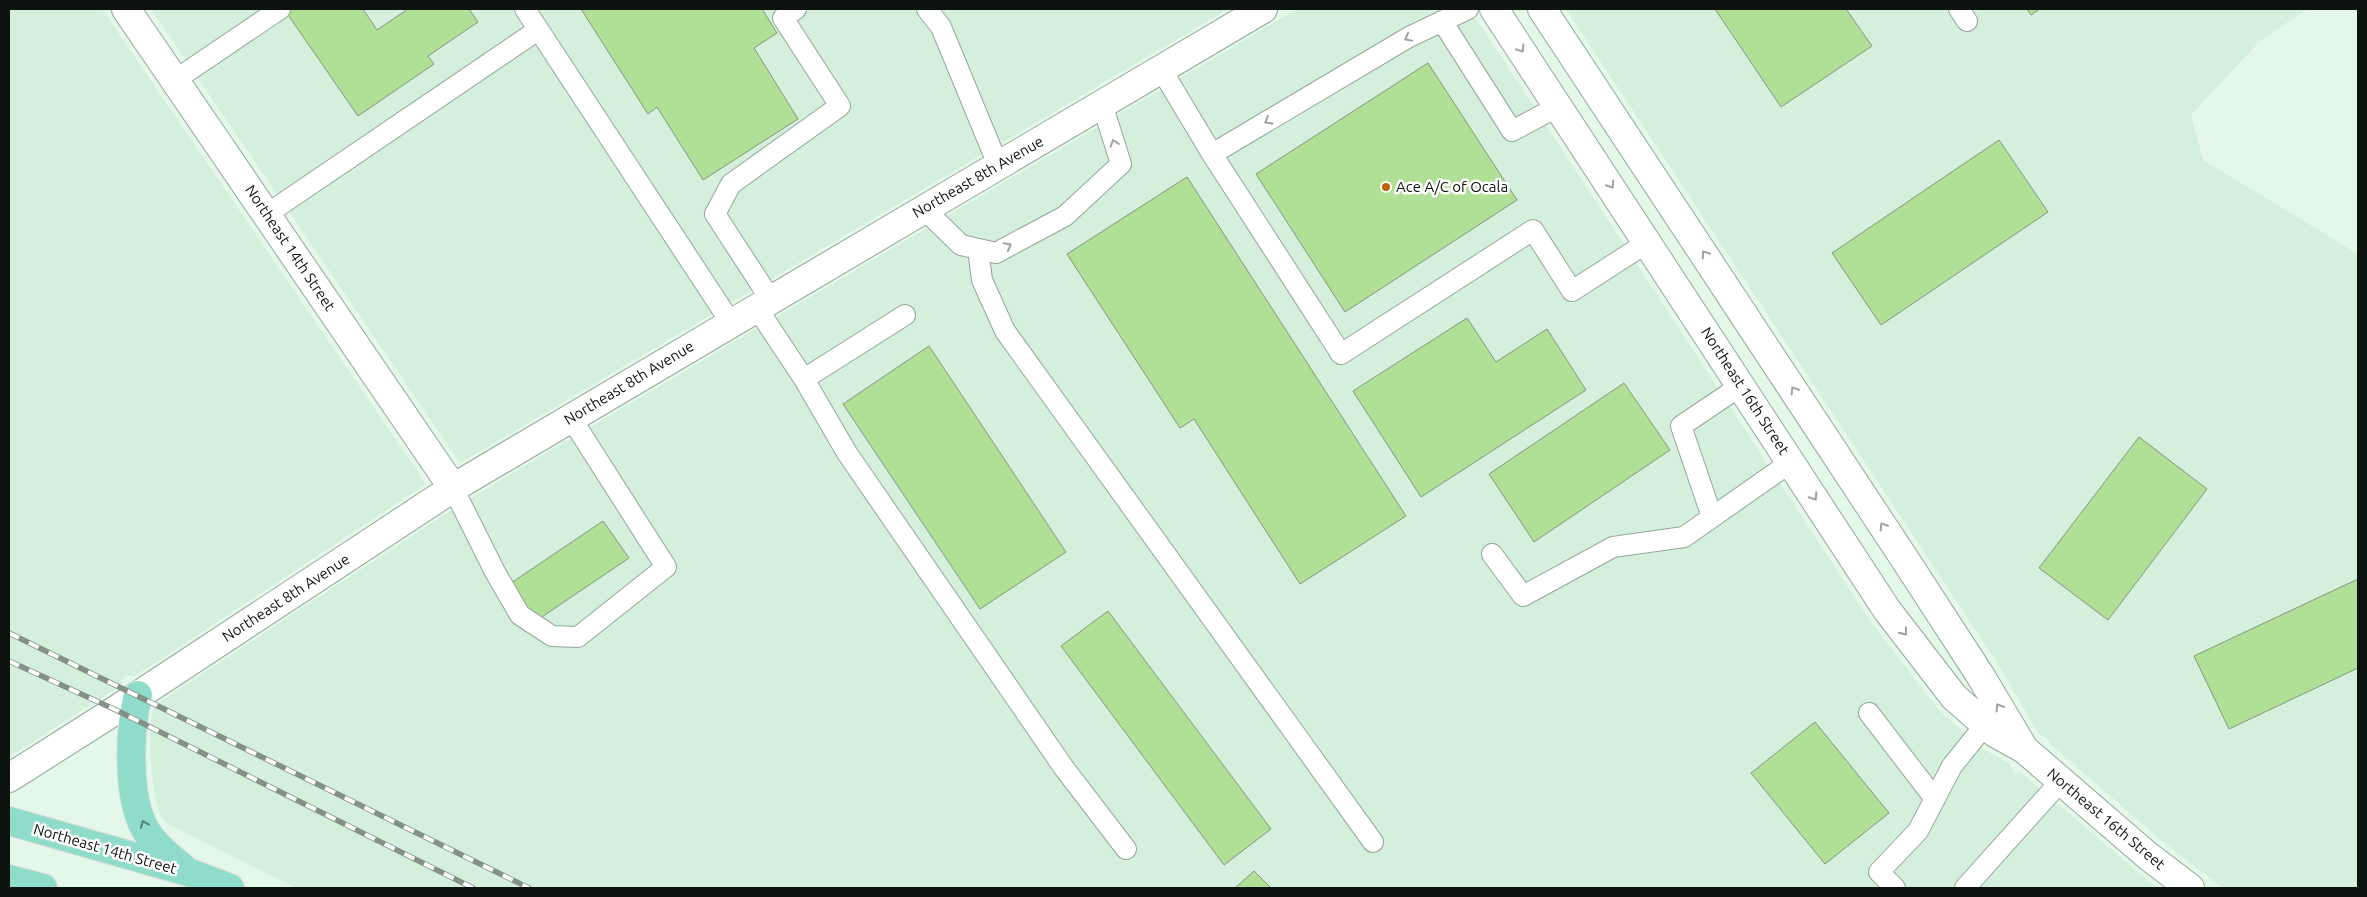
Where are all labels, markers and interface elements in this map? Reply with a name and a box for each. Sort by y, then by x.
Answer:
one-way arrow [1404,32,1413,42]
one-way arrow [1515,44,1525,53]
one-way arrow [1265,114,1274,124]
street label: Northeast 8th Avenue [909,132,1046,221]
one-way arrow [1110,140,1120,148]
place label: Ace A/C of Ocala [1396,178,1508,195]
one-way arrow [1605,179,1614,189]
marker: Ace A/C of Ocala [1380,181,1392,193]
street label: Northeast 14th Street [242,182,339,314]
one-way arrow [1003,242,1012,252]
one-way arrow [1702,250,1711,260]
street label: Northeast 16th Street [1698,324,1793,458]
street label: Northeast 8th Avenue [561,337,697,428]
one-way arrow [1790,386,1800,395]
one-way arrow [1808,492,1817,501]
one-way arrow [1880,522,1889,531]
street label: Northeast 8th Avenue [219,550,353,645]
one-way arrow [1898,626,1907,636]
one-way arrow [1995,703,2005,712]
street label: Northeast 16th Street [2044,764,2169,873]
street label: Northeast 14th Street [32,820,179,877]
one-way arrow [140,820,150,829]

